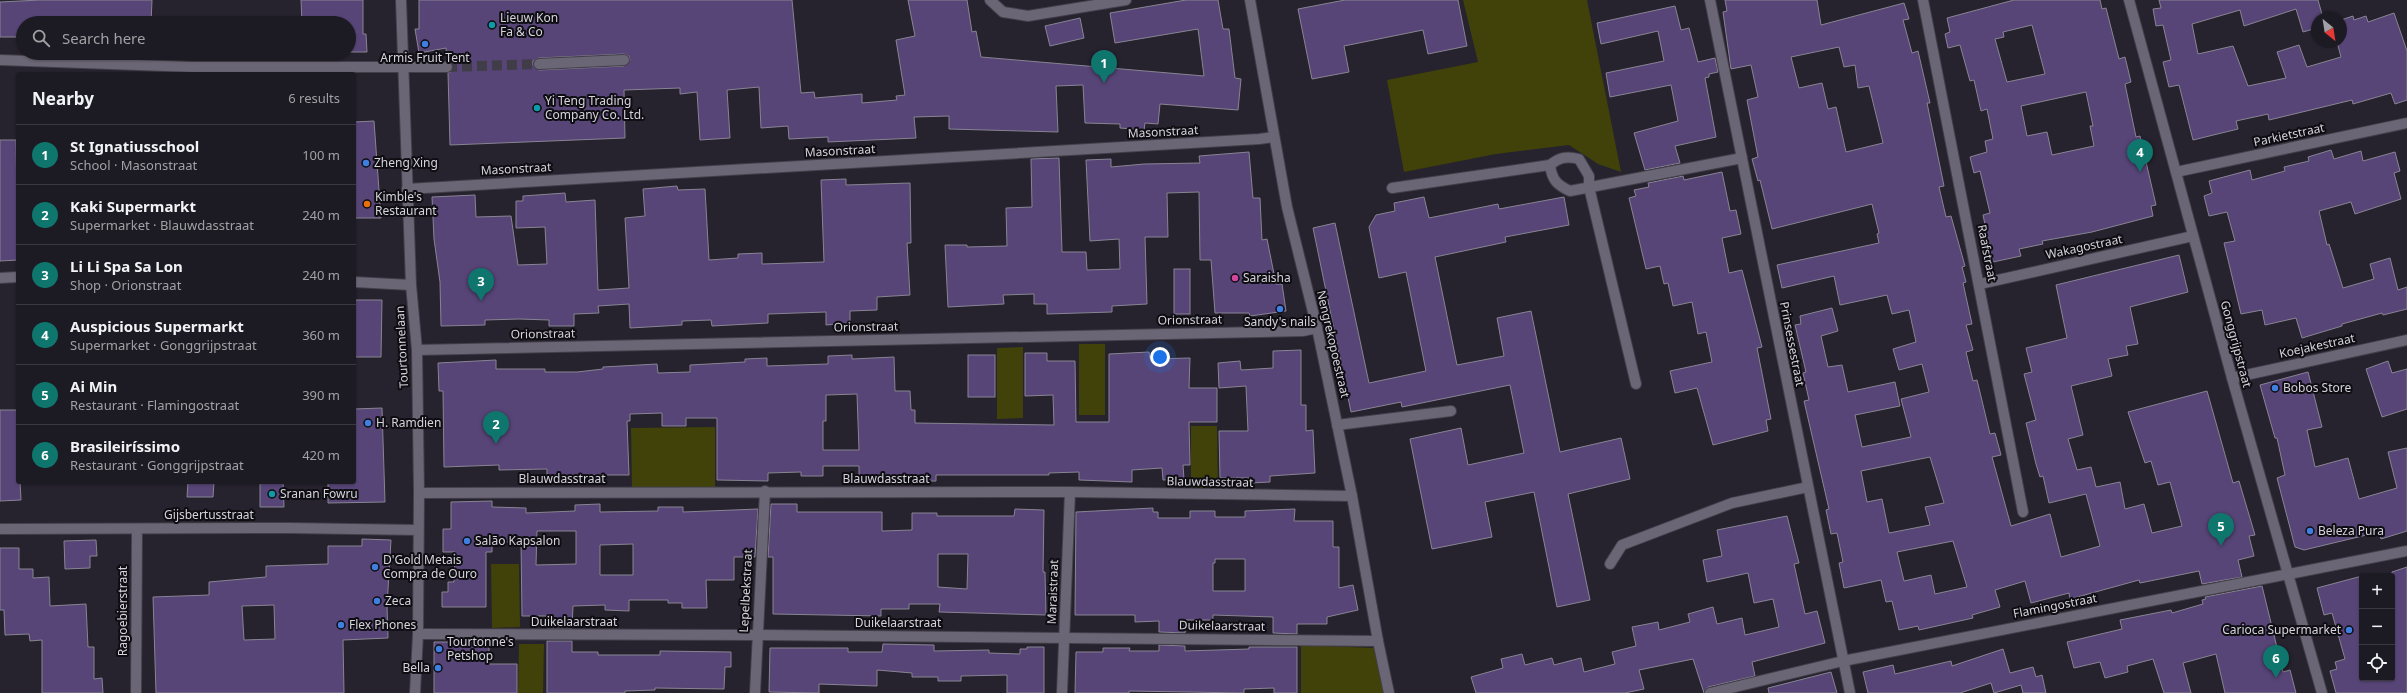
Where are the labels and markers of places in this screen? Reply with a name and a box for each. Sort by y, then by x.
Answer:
place label: Lieuw Kon Fa & Co [500,9,558,40]
marker: Lieuw Kon Fa & Co [487,20,497,30]
marker: Armis Fruit Tent [420,39,430,49]
place label: Armis Fruit Tent [380,49,470,66]
pin: 1 [1091,50,1117,83]
place label: Yi Teng Trading Company Co. Ltd. [545,92,644,123]
marker: Yi Teng Trading Company Co. Ltd. [532,103,542,113]
pin: 4 [2127,139,2153,172]
place label: Zheng Xing [374,154,438,171]
marker: Zheng Xing [361,158,371,168]
place label: Kimble's Restaurant [375,188,437,219]
marker: Kimble's Restaurant [362,199,372,209]
pin: 3 [468,268,494,301]
place label: Saraisha [1243,269,1291,286]
marker: Saraisha [1230,273,1240,283]
marker: Sandy's nails [1275,304,1285,314]
place label: Sandy's nails [1244,313,1316,330]
place label: Bobos Store [2283,379,2351,396]
marker: Bobos Store [2270,383,2280,393]
pin: 2 [483,411,509,444]
place label: H. Ramdien [376,414,441,431]
marker: H. Ramdien [363,418,373,428]
place label: Sranan Fowru [280,485,358,502]
marker: Sranan Fowru [267,489,277,499]
pin: 5 [2208,513,2234,546]
place label: Beleza Pura [2318,522,2384,539]
marker: Beleza Pura [2305,526,2315,536]
place label: Salão Kapsalon [475,532,560,549]
marker: Salão Kapsalon [462,536,472,546]
place label: D'Gold Metais Compra de Ouro [383,551,477,582]
marker: D'Gold Metais Compra de Ouro [370,562,380,572]
place label: Zeca [385,592,411,609]
marker: Zeca [372,596,382,606]
place label: Flex Phones [349,616,416,633]
marker: Flex Phones [336,620,346,630]
place label: Carioca Supermarket [2222,621,2342,638]
marker: Carioca Supermarket [2344,625,2354,635]
place label: Tourtonne's Petshop [447,633,514,664]
marker: Tourtonne's Petshop [434,644,444,654]
pin: 6 [2263,645,2289,678]
place label: Bella [403,659,430,676]
marker: Bella [433,663,443,673]

